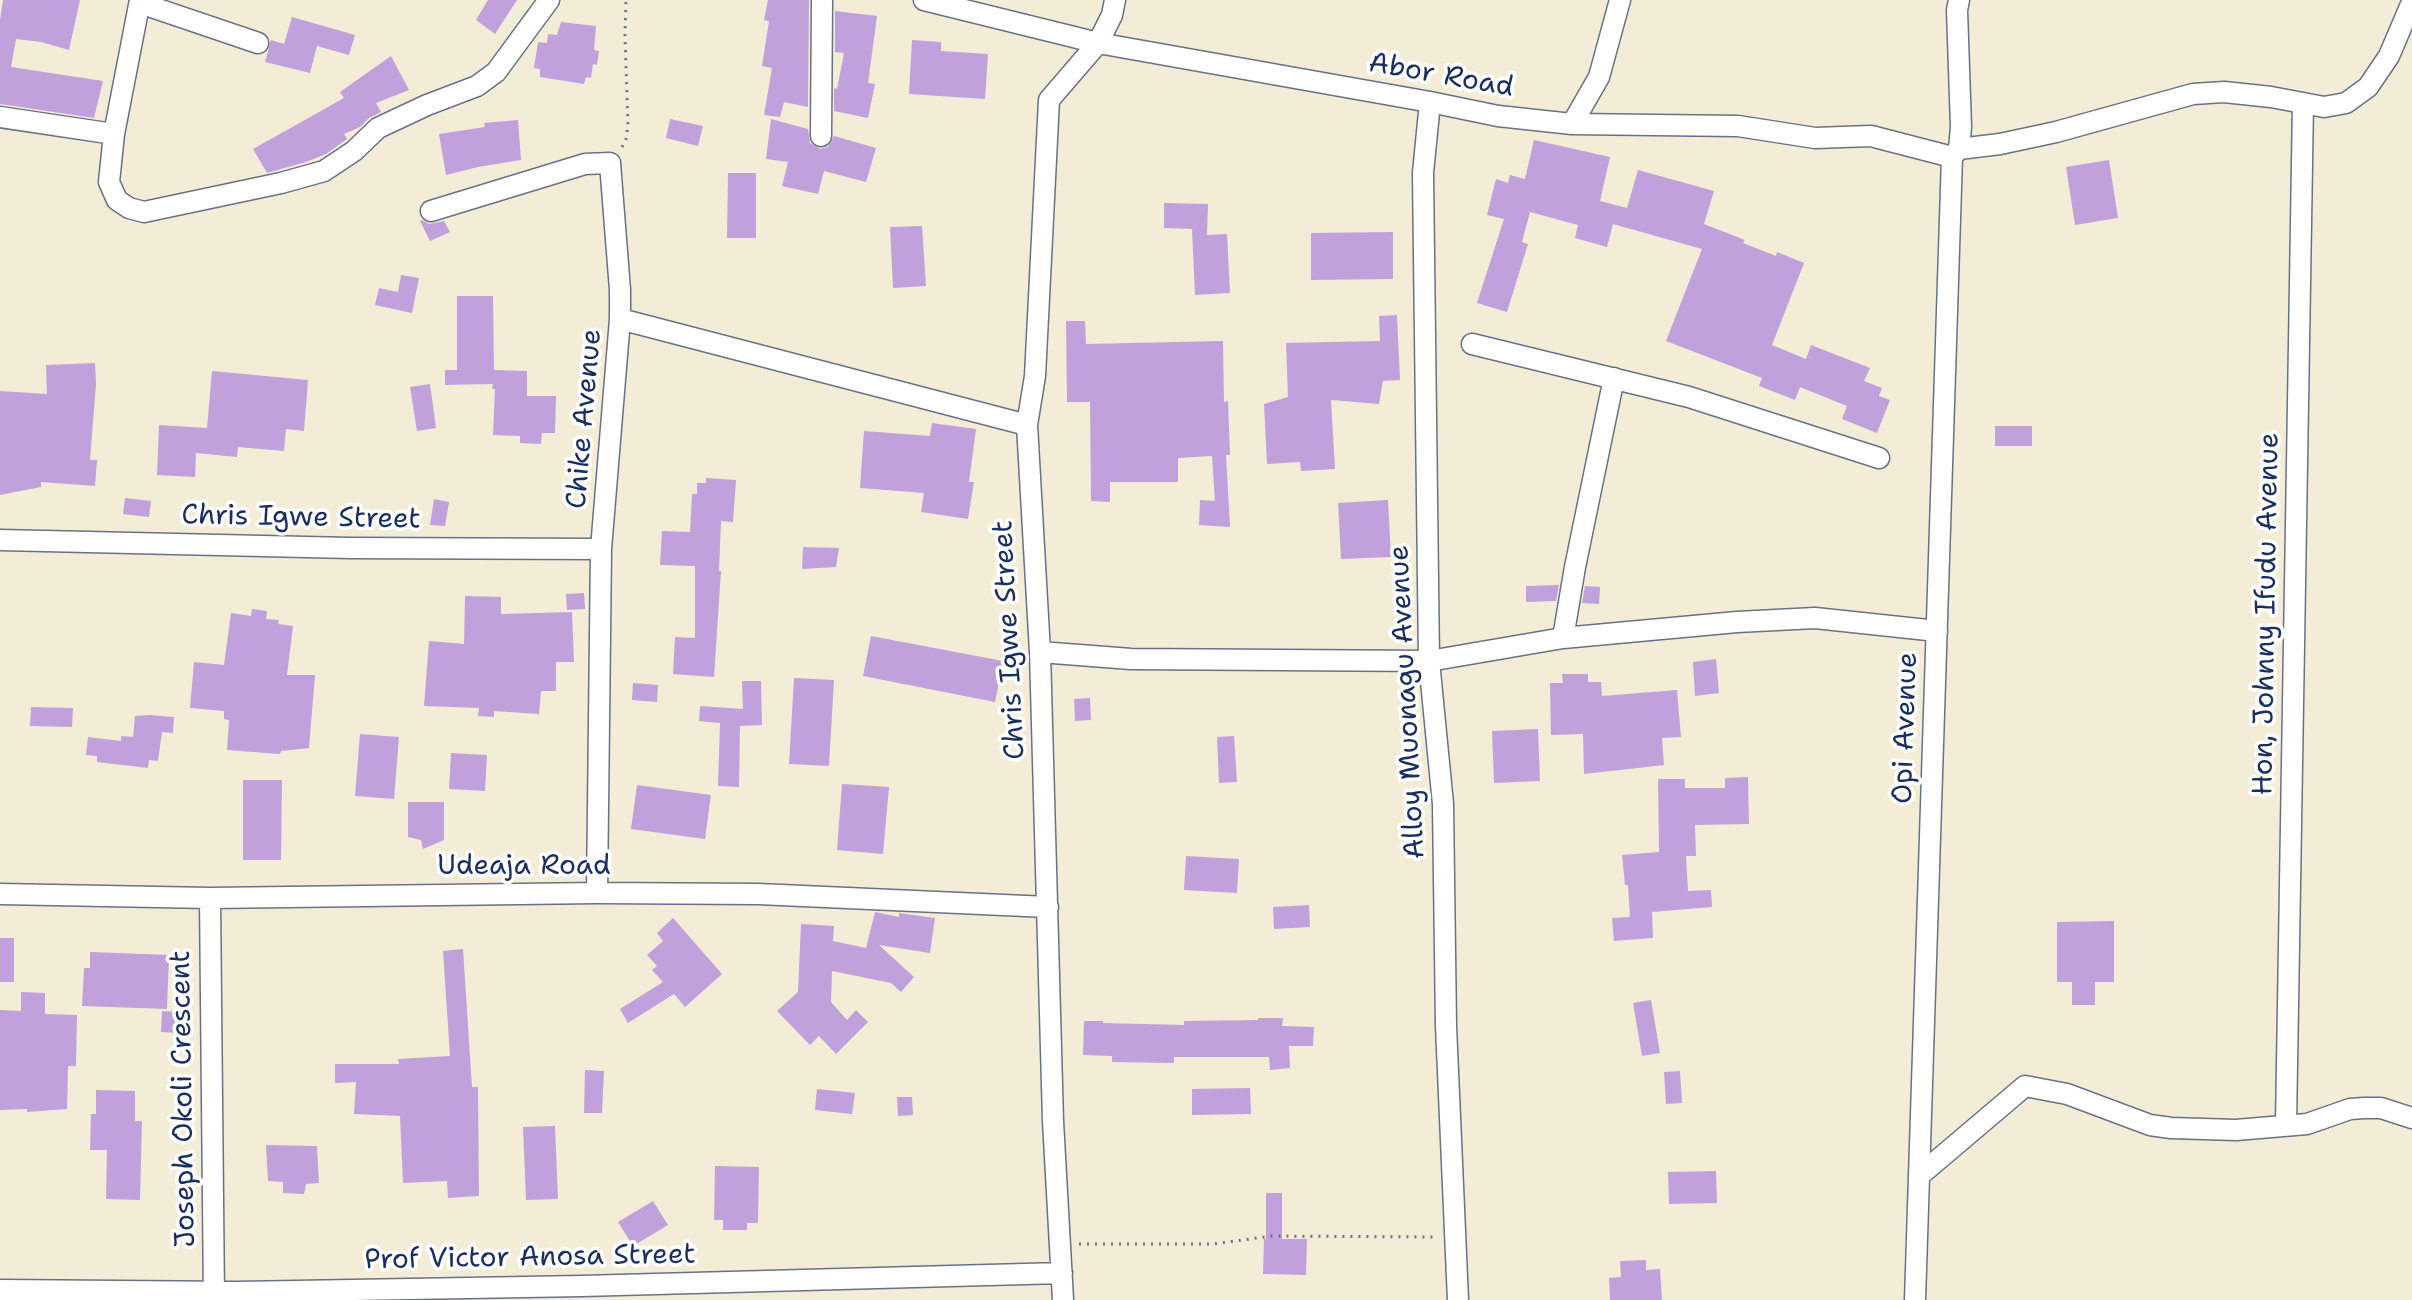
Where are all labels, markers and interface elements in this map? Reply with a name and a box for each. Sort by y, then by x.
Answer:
street label: Abor Road [1366,47,1516,105]
street label: Chike Avenue [560,328,610,510]
street label: Hon, Johnny Ifudu Avenue [2247,432,2287,796]
street label: Chris Igwe Street [181,499,421,537]
street label: Chris Igwe Street [987,520,1033,760]
street label: Alloy Muonagu Avenue [1383,544,1433,860]
street label: Opi Avenue [1887,651,1925,805]
street label: Udeaja Road [437,850,611,884]
street label: Joseph Okoli Crescent [165,950,203,1248]
street label: Prof Victor Anosa Street [364,1238,696,1278]

